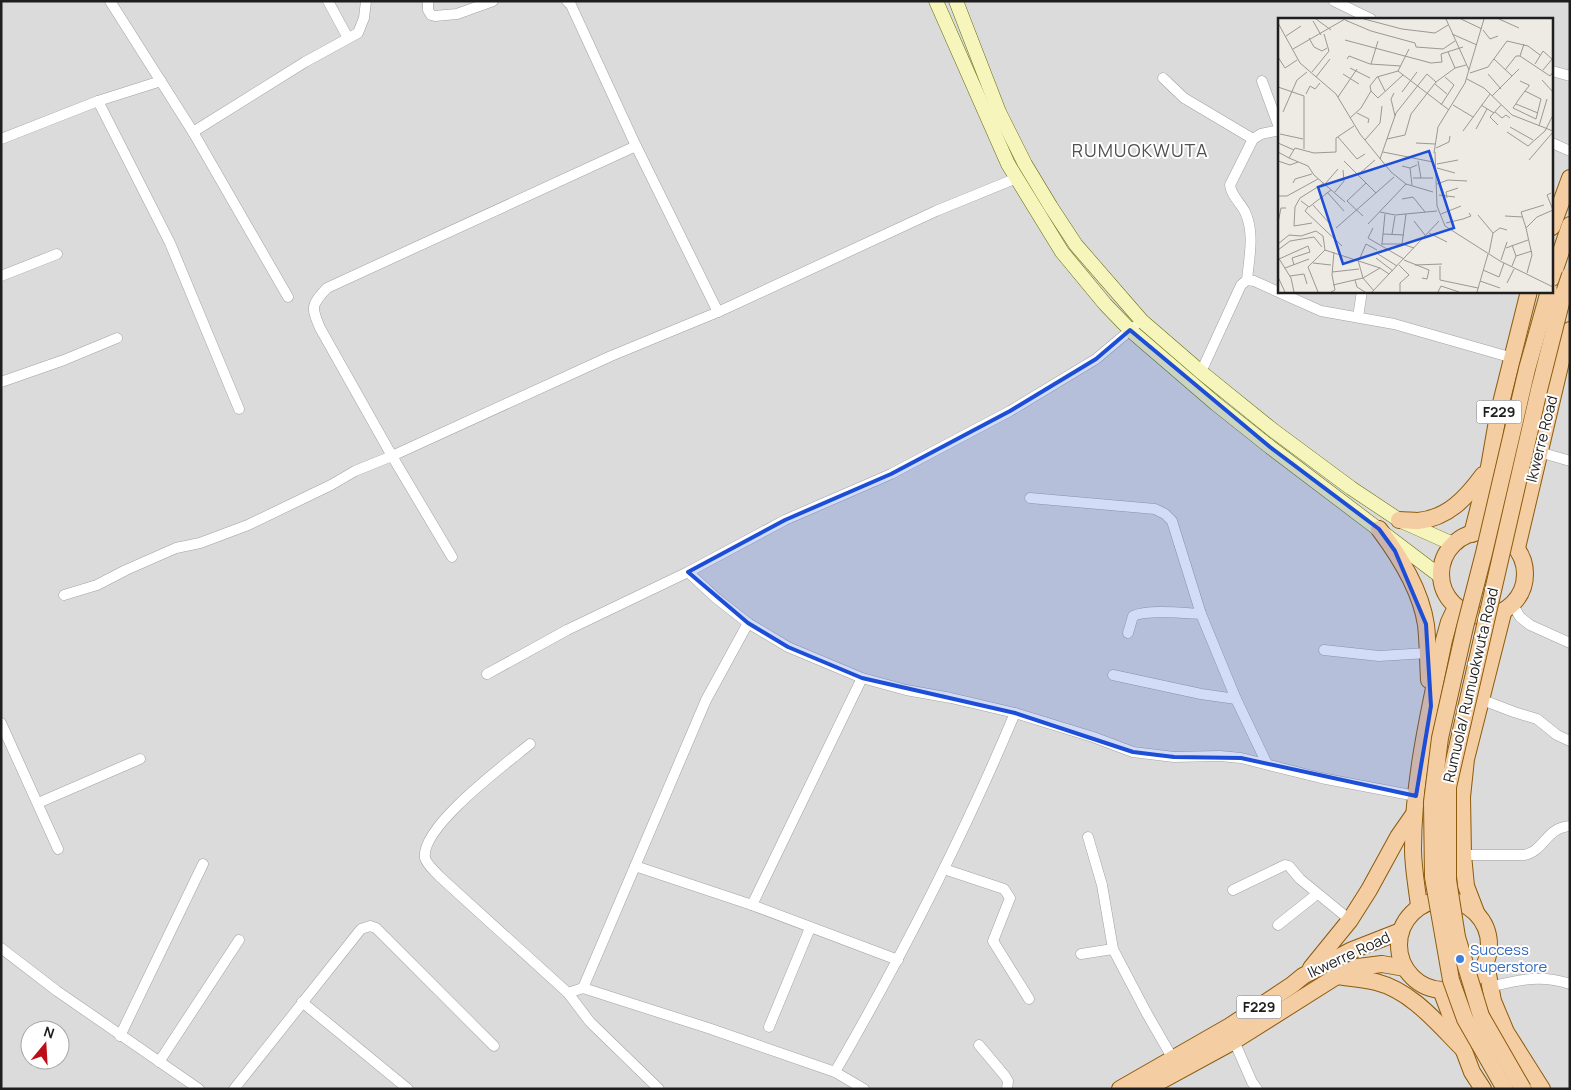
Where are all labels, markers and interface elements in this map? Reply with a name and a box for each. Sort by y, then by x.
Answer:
inset map [1278,18,1554,292]
district label: RUMUOKWUTA [1072,138,1208,162]
street label: Ikwerre Road [1521,393,1562,485]
road number: F229 [1476,401,1522,424]
street label: Rumuola/ Rumuokwuta Road [1438,586,1503,784]
street label: Ikwerre Road [1304,926,1394,983]
place label: Success Superstore [1470,939,1548,977]
marker: Success Superstore [1454,953,1466,965]
road number: F229 [1236,996,1282,1019]
north arrow [20,1020,70,1070]
text: N [41,1022,57,1043]

